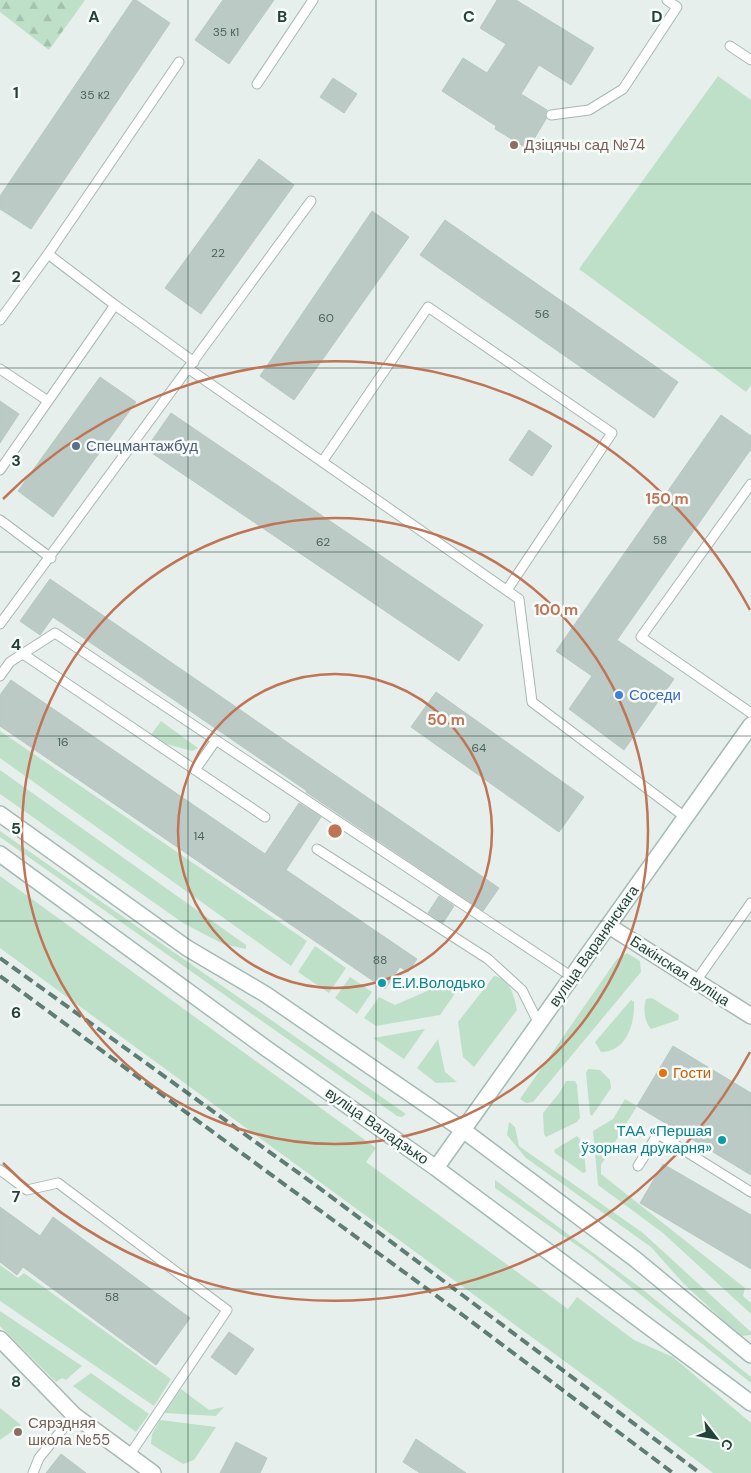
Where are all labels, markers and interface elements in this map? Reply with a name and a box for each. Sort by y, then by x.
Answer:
text: A [88,6,100,27]
text: B [277,6,287,27]
text: C [463,6,475,27]
text: D [651,6,663,27]
house number: 35 к1 [213,24,239,40]
text: 1 [13,82,19,103]
house number: 35 к2 [80,87,110,103]
place label: Дзіцячы сад №74 [524,135,645,155]
marker: Дзіцячы сад №74 [508,139,520,151]
house number: 22 [211,245,225,261]
text: 2 [11,266,21,287]
house number: 56 [535,306,549,322]
house number: 60 [318,310,334,326]
place label: Спецмантажбуд [86,436,198,456]
marker: Спецмантажбуд [70,440,82,452]
text: 3 [11,450,21,471]
text: 150 m [646,489,689,509]
house number: 58 [653,532,667,548]
house number: 62 [316,534,330,550]
text: 100 m [534,600,578,620]
text: 4 [11,634,21,655]
place label: Соседи [629,685,681,705]
marker: Соседи [613,689,625,701]
text: 50 m [427,710,465,730]
house number: 16 [57,734,69,750]
house number: 64 [472,740,486,756]
text: 5 [11,818,21,839]
centre of rings [326,822,344,840]
house number: 14 [193,828,205,844]
street label: вуліца Варанянскага [545,881,644,1011]
street label: Бакінская вуліца [626,931,734,1011]
house number: 88 [373,952,387,968]
place label: Е.И.Володько [392,973,485,993]
marker: Е.И.Володько [376,977,388,989]
text: 6 [11,1002,21,1023]
place label: Гости [673,1063,711,1083]
marker: Гости [657,1067,669,1079]
street label: вуліца Валадзько [321,1083,433,1169]
place label: ТАА «Першая ўзорная друкарня» [581,1121,712,1158]
marker: ТАА «Першая ўзорная друкарня» [716,1134,728,1146]
text: 7 [12,1186,21,1207]
house number: 58 [105,1289,119,1305]
text: 8 [11,1371,21,1392]
place label: Сярэдняя школа №55 [28,1413,110,1450]
north arrow [691,1413,741,1463]
marker: Сярэдняя школа №55 [12,1426,24,1438]
text: С [717,1436,737,1454]

